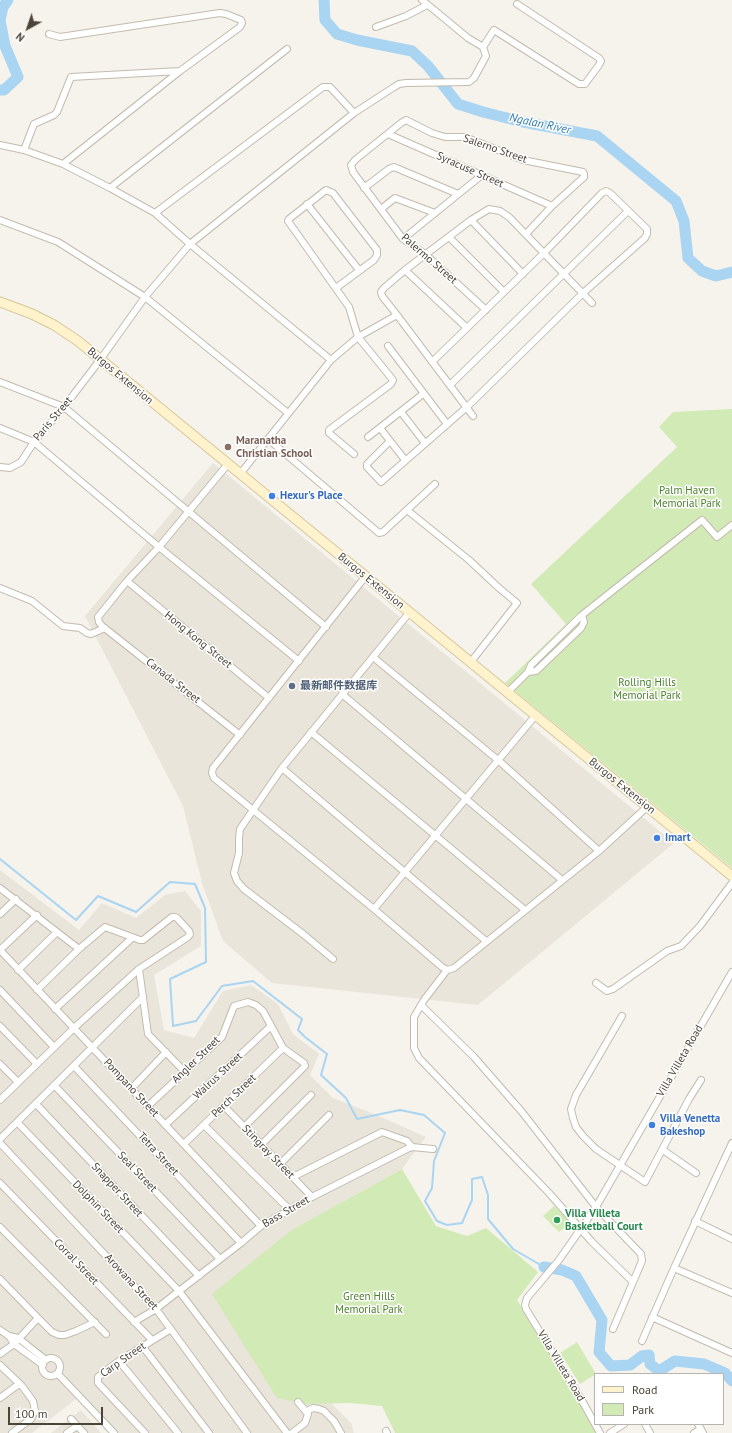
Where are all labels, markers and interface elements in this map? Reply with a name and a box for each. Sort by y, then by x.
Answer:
north arrow [8,8,48,48]
text: N [13,30,28,45]
water label: Ngalan River [508,110,572,138]
street label: Salerno Street [461,132,529,166]
street label: Syracuse Street [434,149,506,191]
street label: Palermo Street [398,231,460,287]
street label: Burgos Extension [84,345,156,407]
street label: Paris Street [31,394,75,444]
place label: Maranatha Christian School [236,434,312,460]
marker: Maranatha Christian School [223,442,233,452]
park label: Palm Haven Memorial Park [653,484,721,510]
place label: Hexur's Place [280,489,343,503]
marker: Hexur's Place [267,491,277,501]
street label: Burgos Extension [335,550,407,612]
street label: Hong Kong Street [162,609,234,671]
street label: Canada Street [143,656,203,706]
park label: Rolling Hills Memorial Park [613,676,681,702]
place label: 最新邮件数据库 [300,679,377,693]
marker: 最新邮件数据库 [287,681,297,691]
street label: Burgos Extension [586,755,658,817]
place label: Imart [665,831,690,845]
marker: Imart [652,833,662,843]
street label: Villa Villeta Road [654,1023,706,1099]
street label: Angler Street [169,1034,223,1086]
street label: Walrus Street [191,1050,245,1102]
street label: Pompano Street [101,1056,161,1120]
street label: Perch Street [209,1071,259,1121]
place label: Villa Venetta Bakeshop [660,1112,720,1138]
marker: Villa Venetta Bakeshop [647,1120,657,1130]
street label: Stingray Street [239,1122,297,1182]
street label: Tetra Street [135,1130,181,1178]
street label: Seal Street [114,1149,160,1195]
street label: Snapper Street [88,1160,146,1220]
street label: Dolphin Street [70,1178,126,1236]
street label: Bass Street [260,1193,312,1231]
place label: Villa Villeta Basketball Court [565,1207,643,1233]
marker: Villa Villeta Basketball Court [552,1215,562,1225]
street label: Corral Street [51,1236,101,1288]
street label: Arowana Street [102,1251,160,1313]
park label: Green Hills Memorial Park [335,1290,403,1316]
street label: Villa Villeta Road [535,1328,587,1404]
street label: Carp Street [98,1340,148,1380]
legend [594,1373,724,1425]
text: Road [632,1382,657,1397]
scale bar [10,1399,105,1425]
text: Park [632,1402,654,1417]
text: 100 m [15,1406,48,1421]

